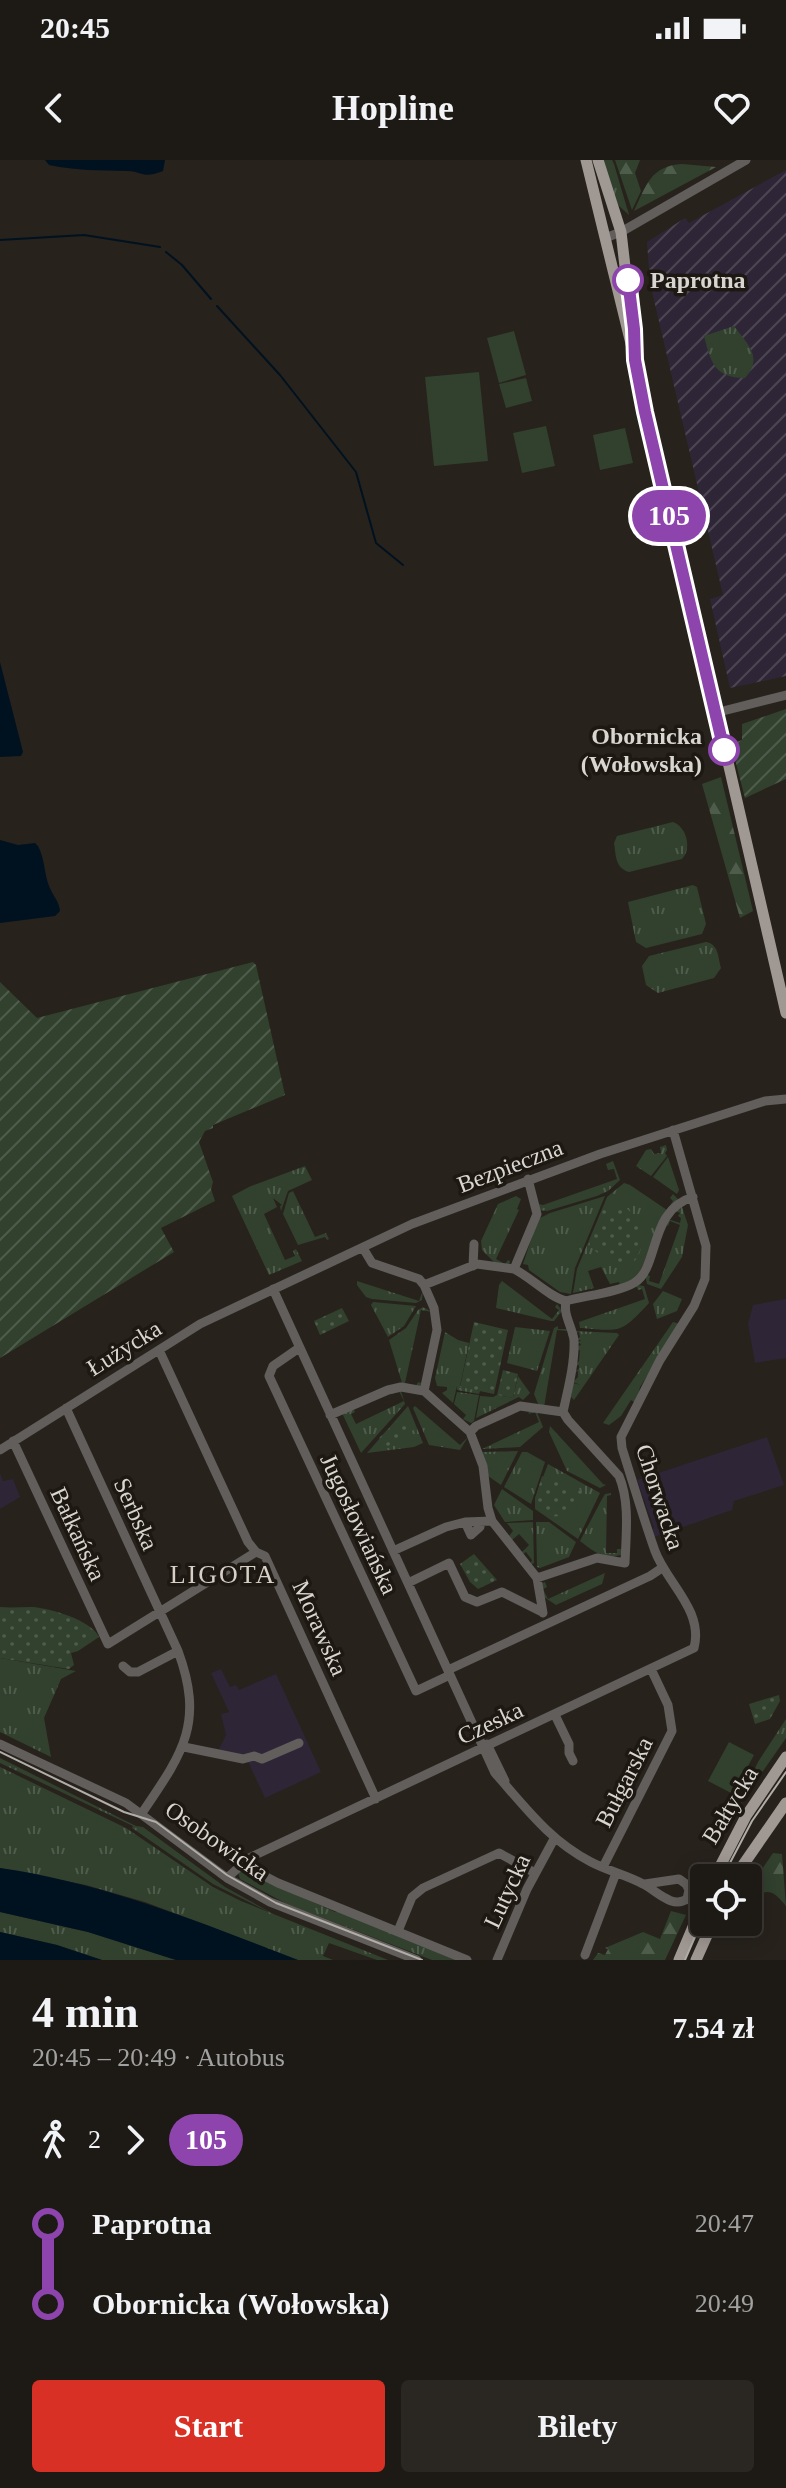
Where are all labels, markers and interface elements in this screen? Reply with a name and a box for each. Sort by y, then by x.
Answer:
text: 20:45 [40,11,110,44]
icon: back [32,86,76,130]
icon: heart [710,86,754,130]
text: Hopline [332,88,454,128]
marker: Paprotna [613,265,643,295]
place label: Paprotna [650,267,746,293]
line badge: 105 [623,490,715,542]
text: 105 [648,500,690,531]
place label: Obornicka (Wołowska) [581,723,702,777]
marker: Obornicka (Wołowska) [709,735,739,765]
street label: Bezpieczna [454,1134,567,1198]
street label: Łużycka [82,1315,166,1381]
street label: Chorwacka [631,1441,689,1553]
street label: Jugosłowiańska [315,1450,403,1599]
street label: Serbska [109,1474,163,1554]
street label: Bałkańska [45,1483,111,1585]
district label: LIGOTA [170,1560,276,1589]
street label: Morawska [288,1576,353,1680]
street label: Czeska [453,1696,527,1749]
street label: Bułgarska [590,1732,658,1831]
street label: Bałtycka [697,1761,763,1848]
street label: Osobowicka [160,1796,274,1886]
street label: Lutycka [479,1850,536,1932]
map controls [690,1864,762,1936]
button: locate [690,1864,762,1936]
text: 4 min [32,1988,138,2037]
text: 7.54 zł [672,2011,754,2044]
text: 20:45 – 20:49 · Autobus [32,2043,285,2072]
icon: walk [32,2118,76,2162]
icon: forward [113,2118,157,2162]
text: 105 [185,2124,227,2155]
text: 2 [88,2125,101,2154]
text: Paprotna [92,2207,211,2240]
text: 20:47 [695,2209,754,2238]
text: Obornicka (Wołowska) [92,2287,390,2320]
text: 20:49 [695,2289,754,2318]
button: Start [32,2380,385,2472]
button: Bilety [401,2380,754,2472]

